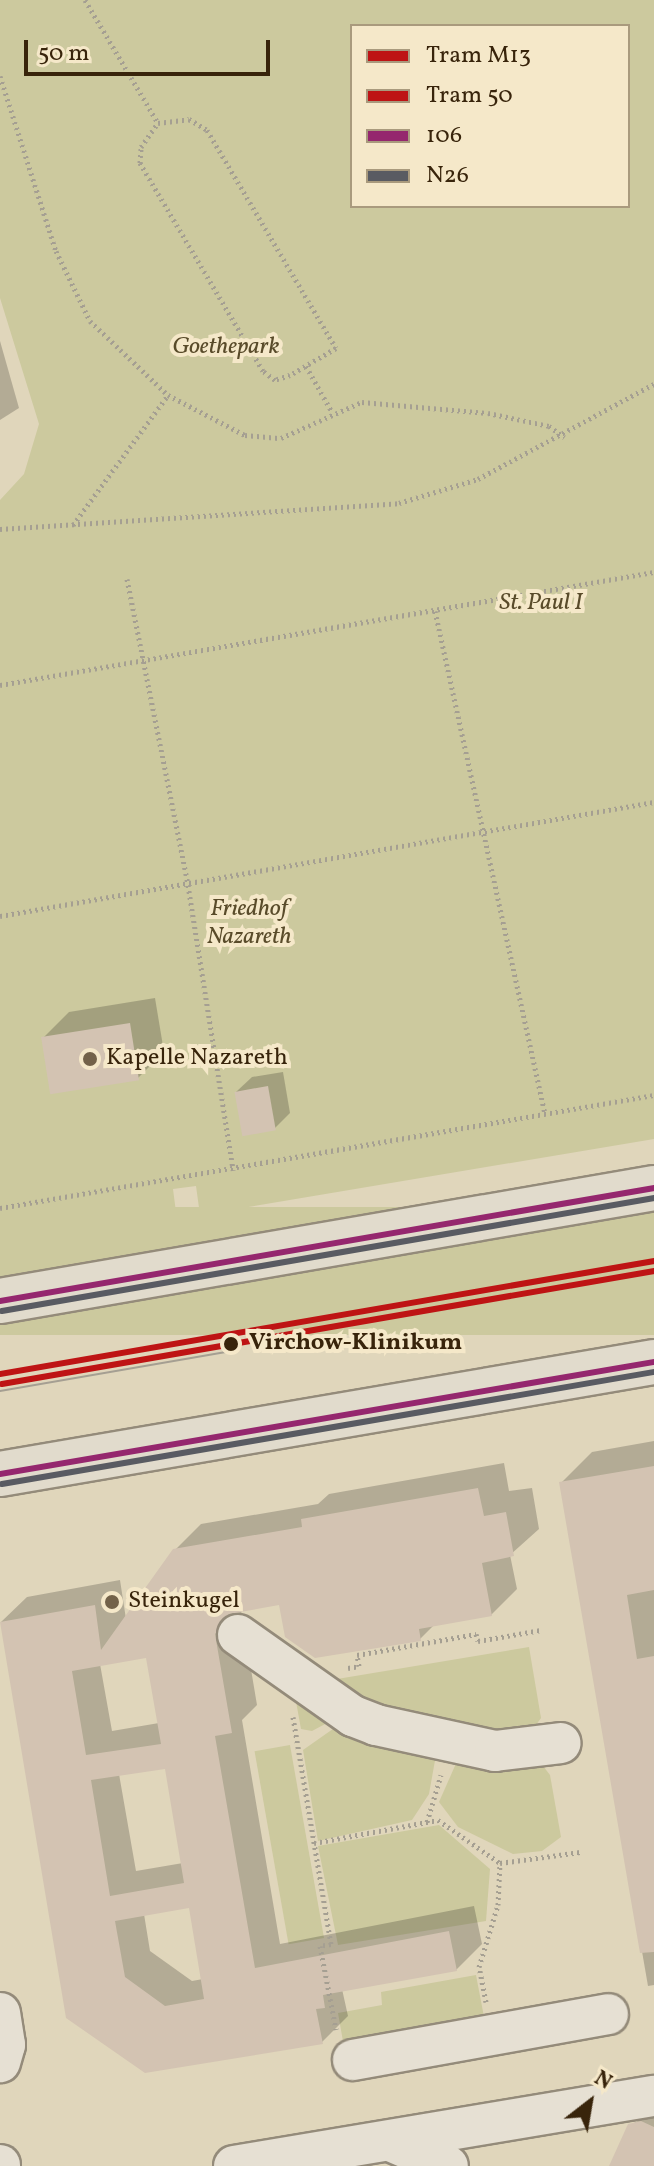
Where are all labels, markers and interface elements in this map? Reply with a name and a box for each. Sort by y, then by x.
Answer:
scale bar [28,24,274,74]
legend [350,24,630,208]
text: 50 m [38,37,90,71]
text: Tram M13 [426,39,531,73]
text: Tram 50 [426,79,513,113]
text: 106 [426,119,462,153]
text: N26 [426,159,469,193]
park label: Goethepark [172,334,280,362]
park label: St. Paul I [499,590,583,618]
park label: Friedhof Nazareth [207,896,291,952]
place label: Kapelle Nazareth [106,1045,288,1073]
marker: Kapelle Nazareth [81,1050,99,1068]
place label: Virchow-Klinikum [249,1330,462,1358]
marker: Virchow-Klinikum [220,1333,242,1355]
place label: Steinkugel [128,1588,240,1616]
marker: Steinkugel [103,1593,121,1611]
north arrow [550,2062,630,2142]
text: N [588,2064,617,2098]

